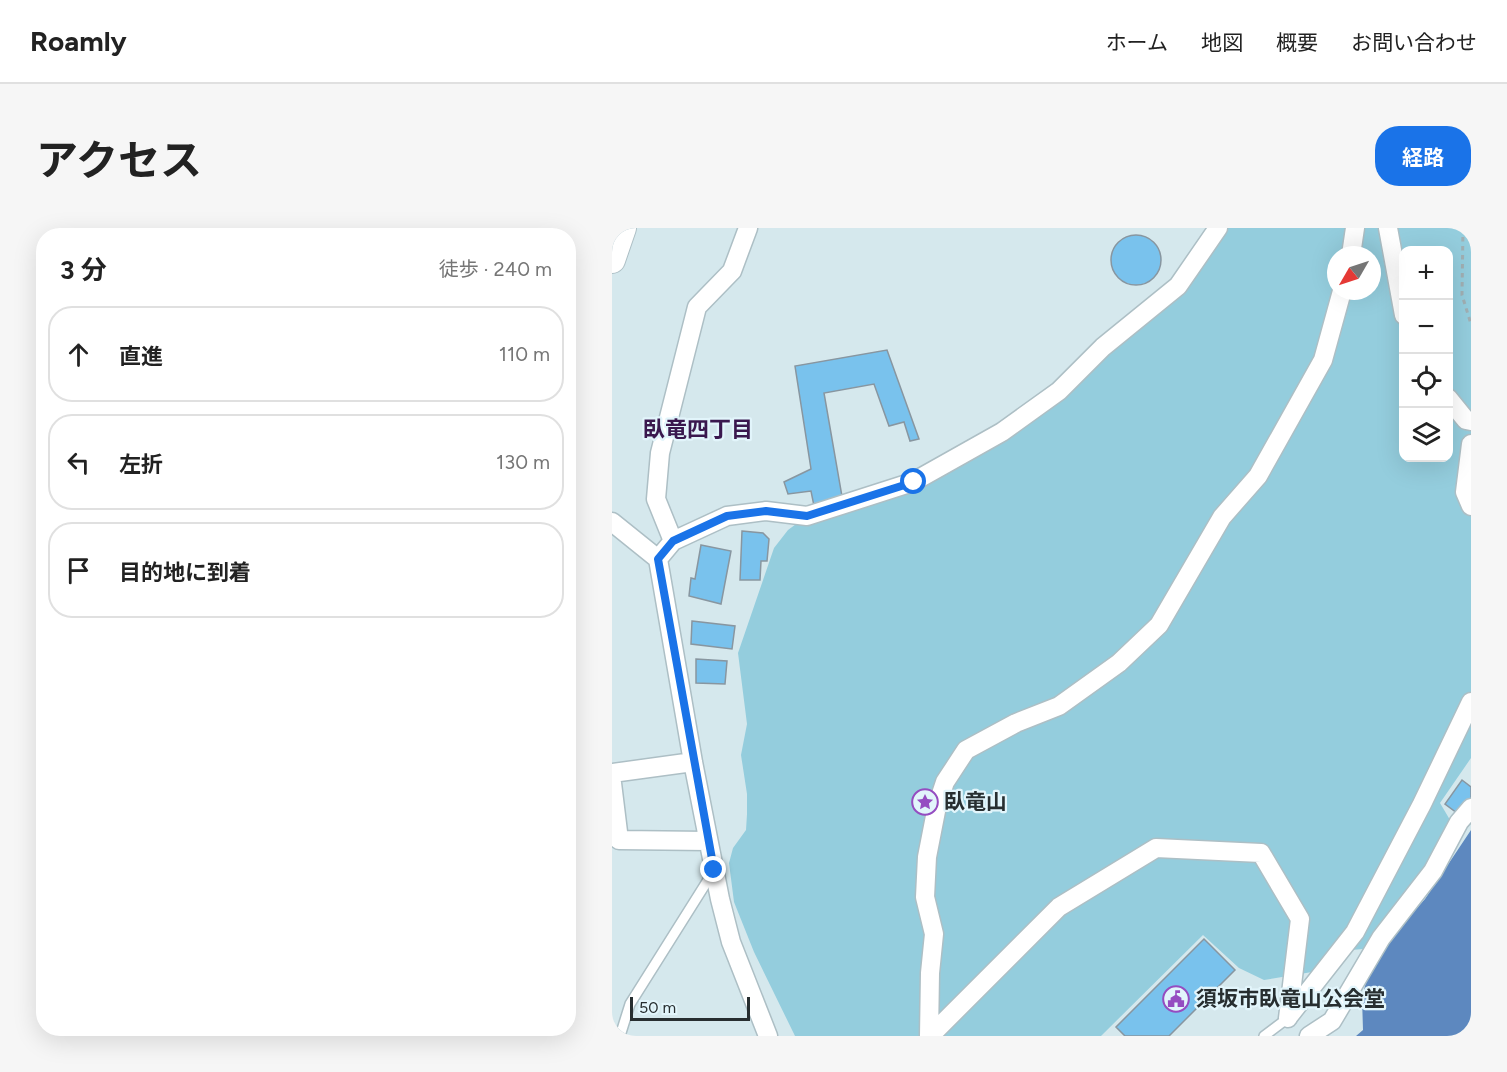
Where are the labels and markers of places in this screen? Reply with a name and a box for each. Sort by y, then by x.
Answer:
place icon: 臥竜山 [910,787,940,817]
place label: 臥竜山 [944,789,1007,814]
public building icon: 須坂市臥竜山公会堂 [1161,984,1191,1014]
place label: 須坂市臥竜山公会堂 [1196,986,1385,1011]

